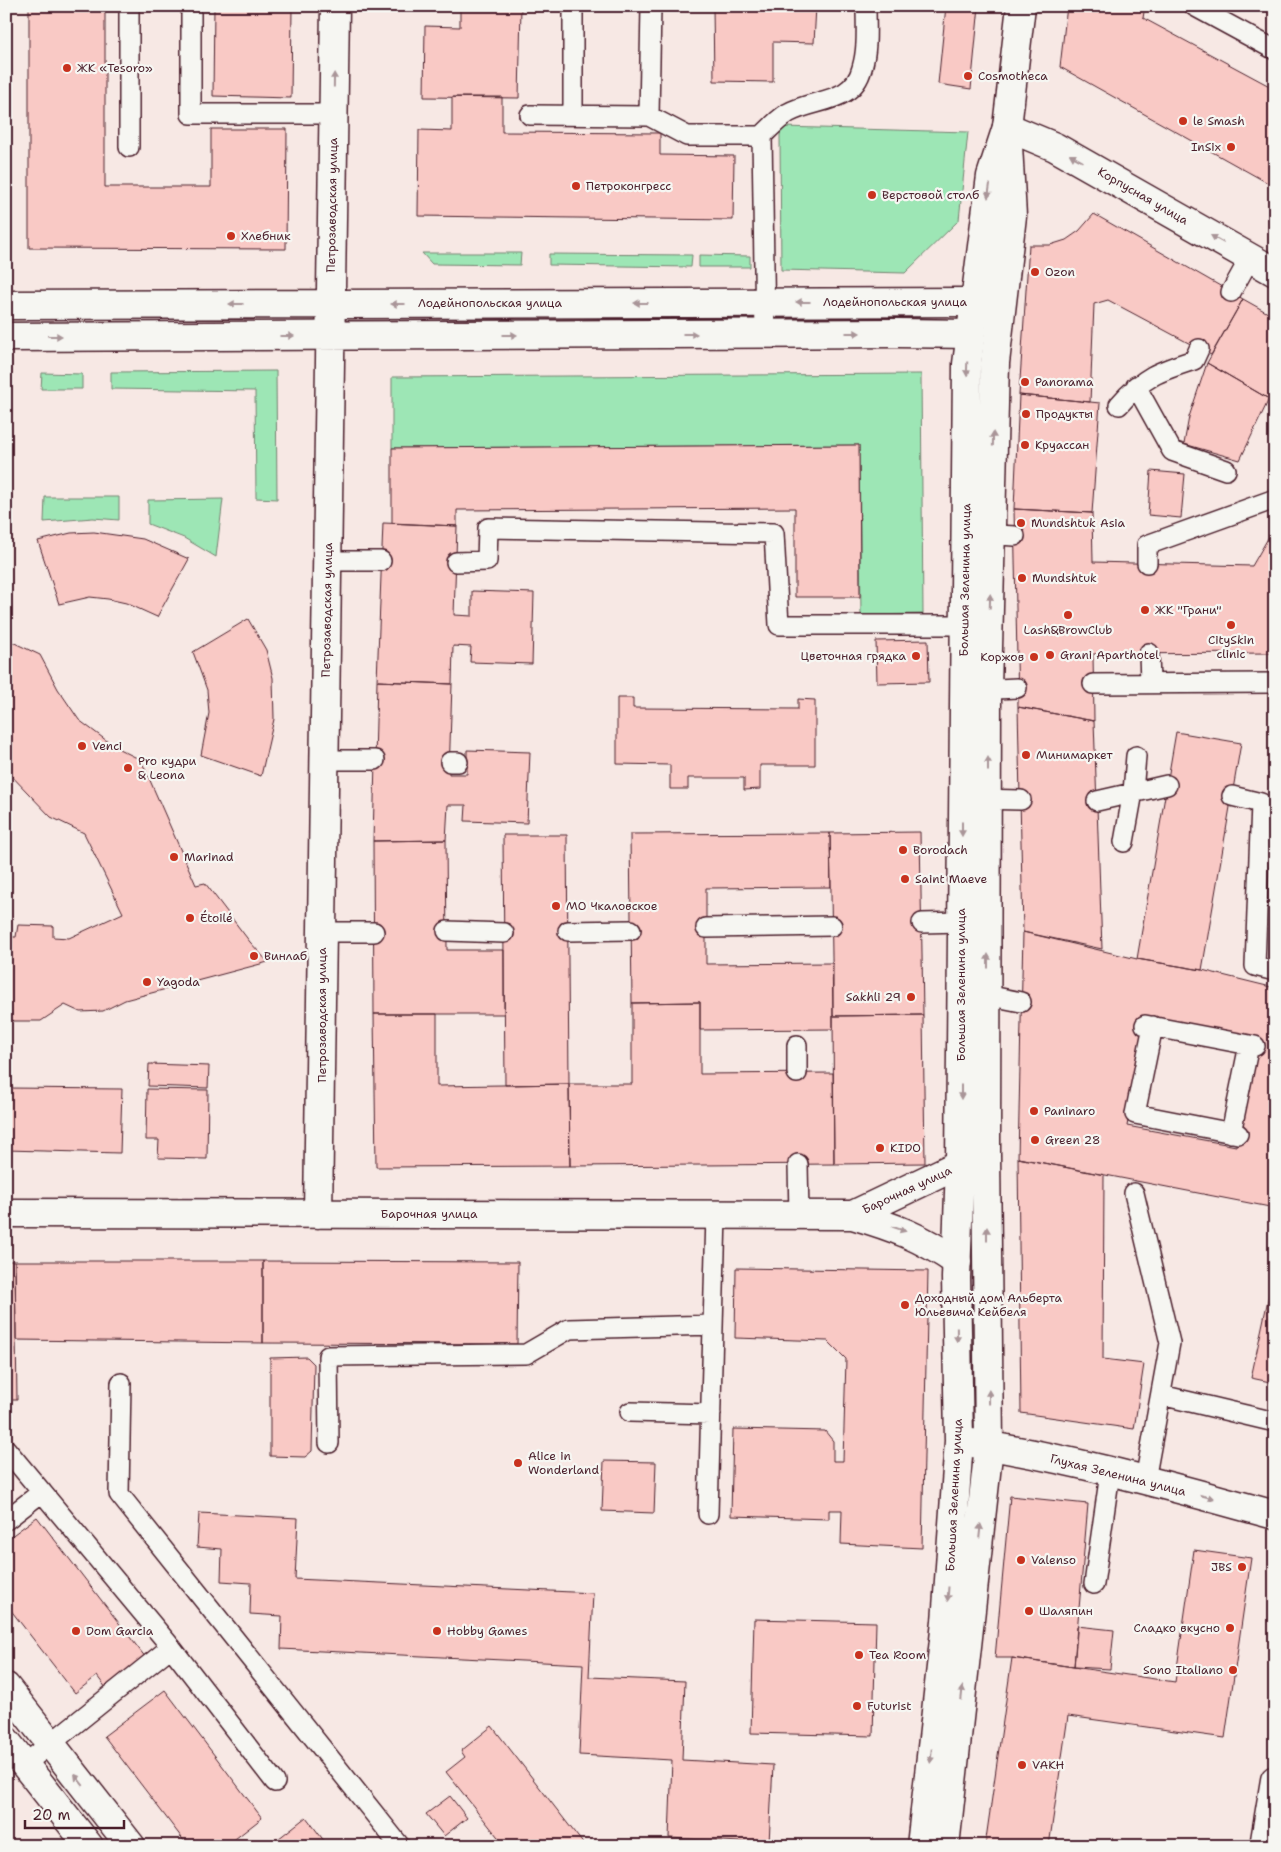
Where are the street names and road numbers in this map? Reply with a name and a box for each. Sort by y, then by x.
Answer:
street label: Петрозаводская улица [323,137,341,273]
street label: Корпусная улица [1095,164,1192,229]
street label: Лодейнопольская улица [823,294,968,310]
street label: Лодейнопольская улица [418,295,563,311]
street label: Большая Зеленина улица [956,503,974,657]
street label: Петрозаводская улица [318,542,336,678]
street label: Большая Зеленина улица [953,908,969,1062]
street label: Петрозаводская улица [314,947,330,1082]
street label: Барочная улица [860,1162,955,1218]
street label: Барочная улица [381,1206,478,1222]
street label: Большая Зеленина улица [942,1418,966,1572]
street label: Глухая Зеленина улица [1048,1450,1188,1500]

